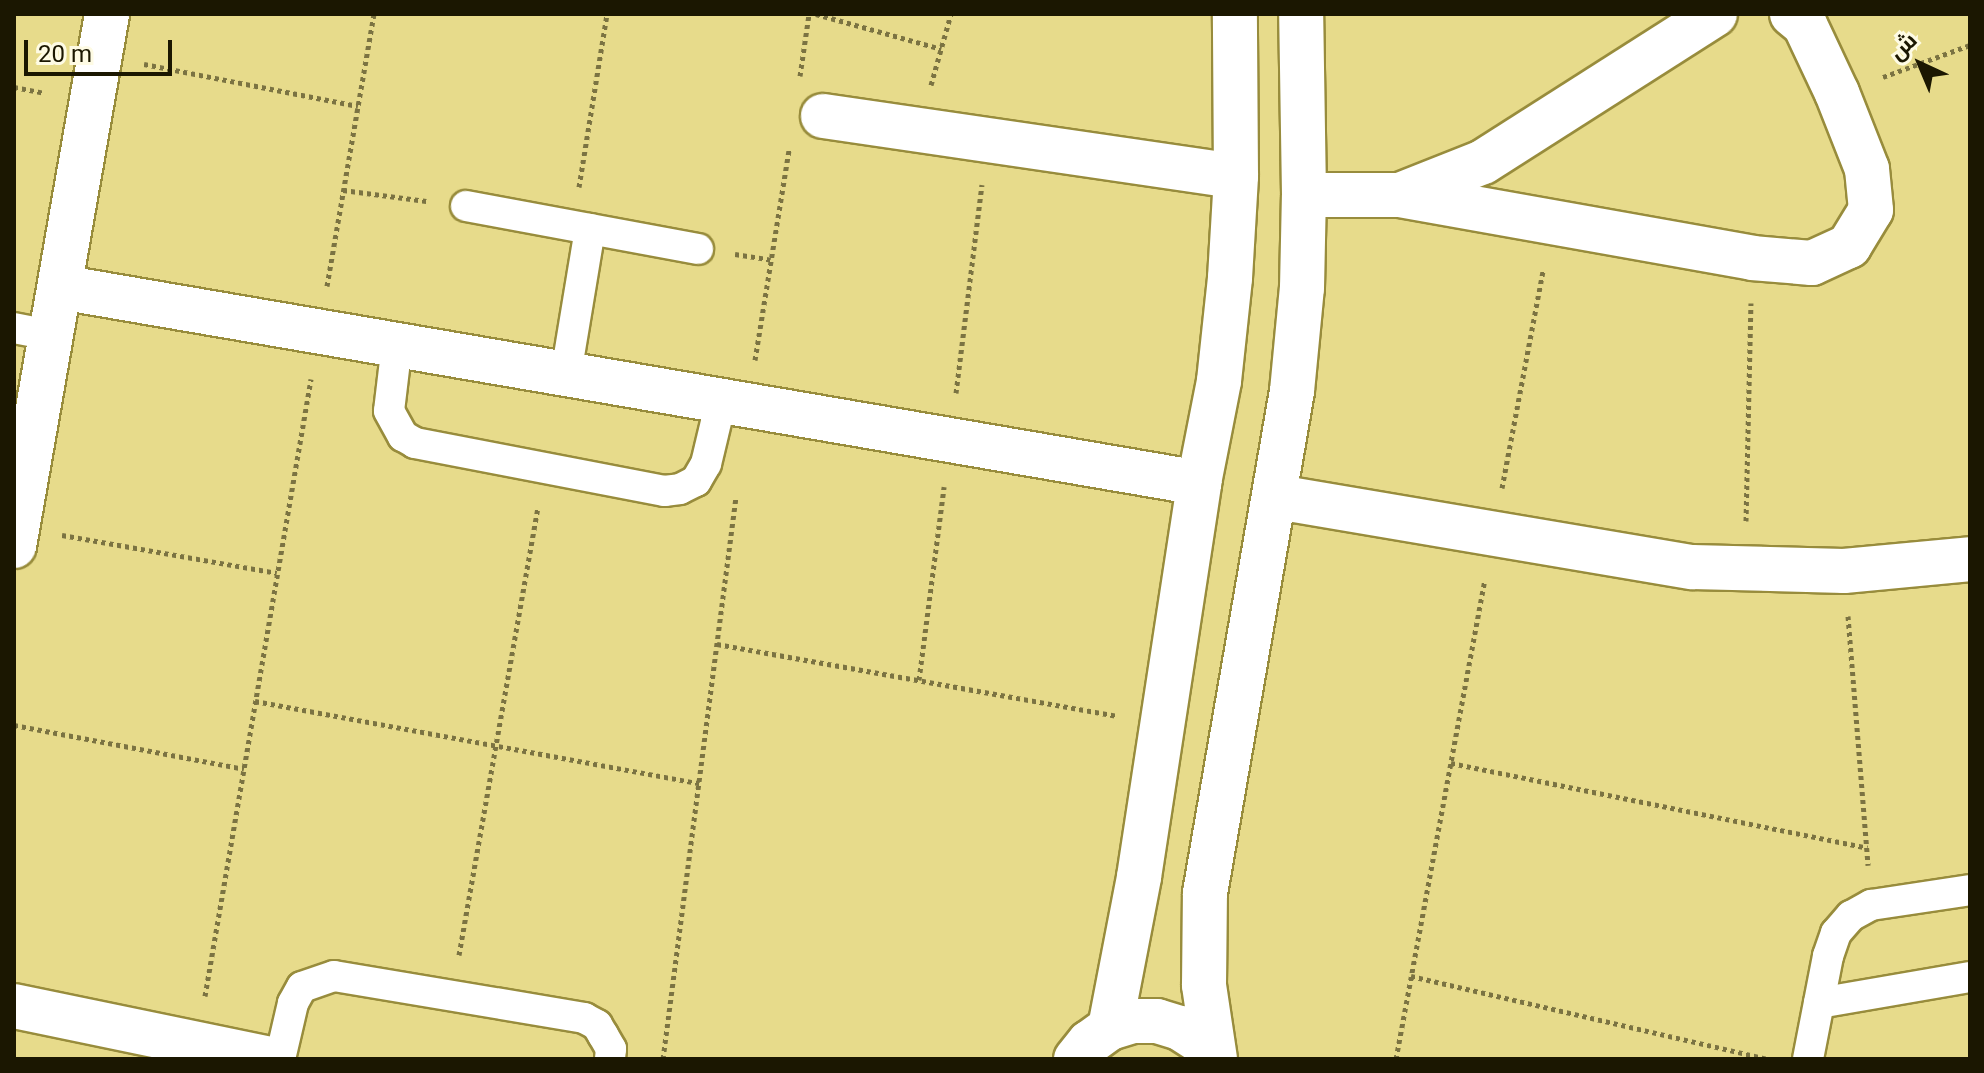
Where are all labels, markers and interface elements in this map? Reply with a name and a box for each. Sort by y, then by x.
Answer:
scale bar [28,24,176,74]
north arrow [1880,24,1960,104]
text: ش [1884,28,1922,65]
text: 20 m [38,40,92,68]

